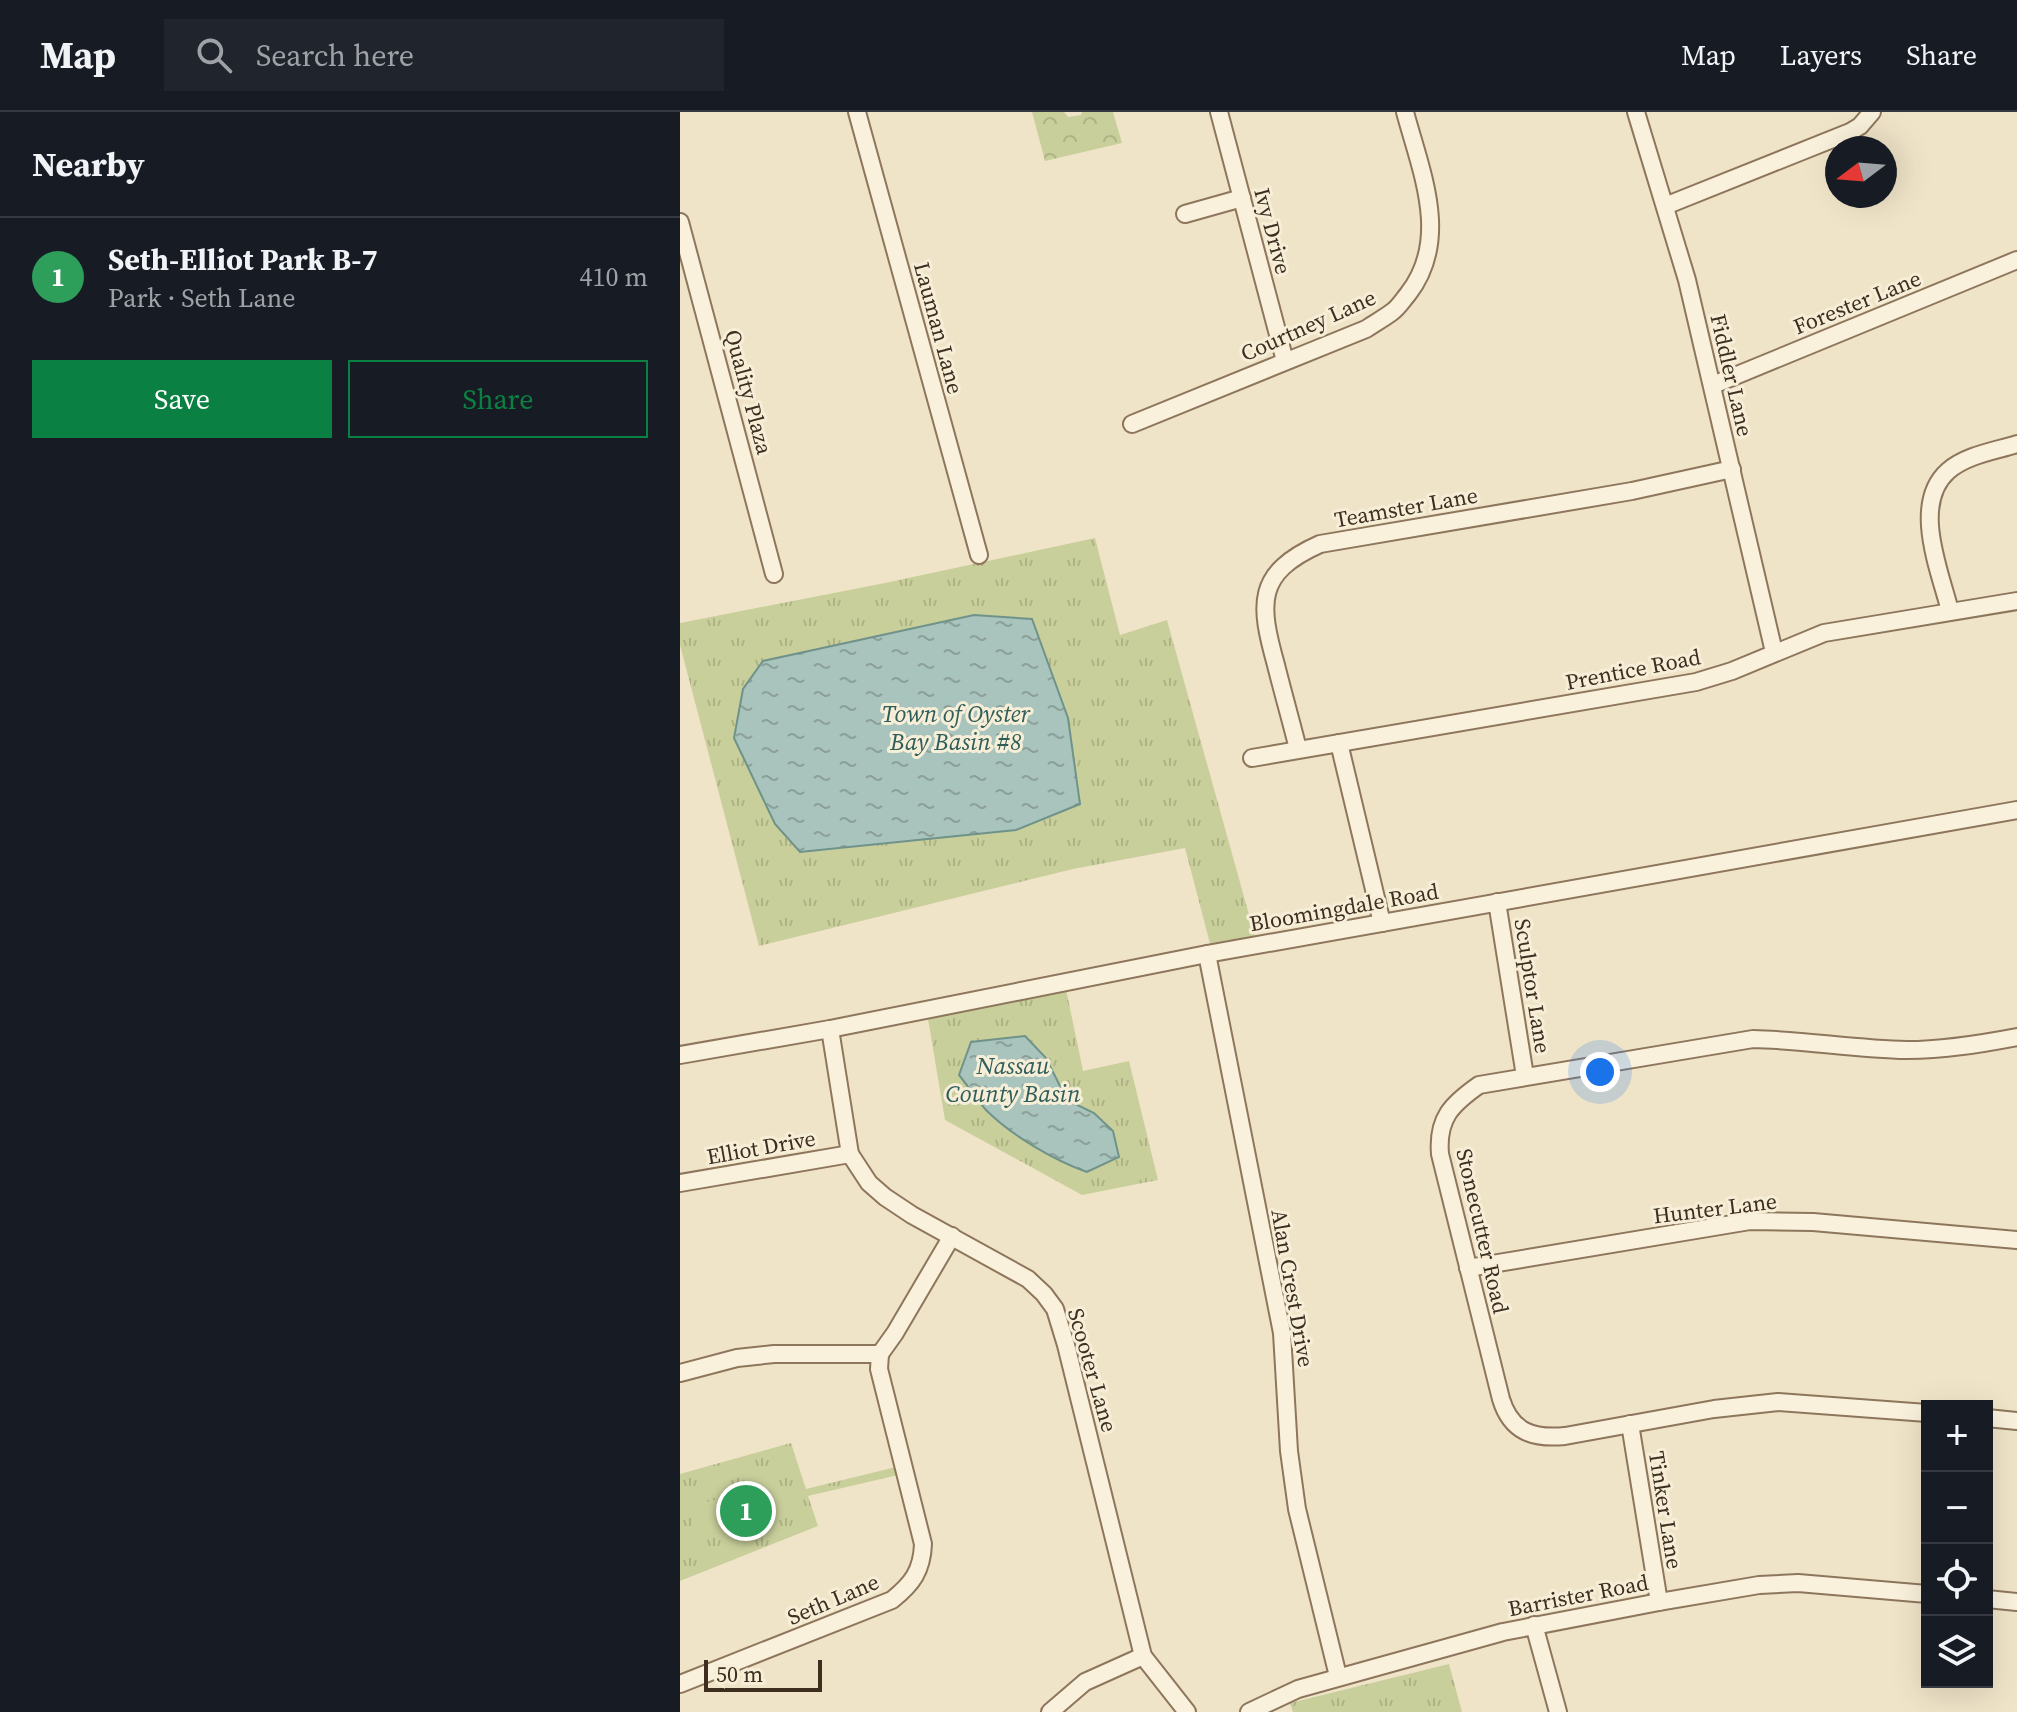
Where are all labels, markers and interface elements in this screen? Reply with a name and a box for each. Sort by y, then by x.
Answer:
search box [164,19,724,91]
text: Map [40,29,116,81]
icon: search [192,33,236,77]
text: Search here [256,35,414,76]
text: Map [1681,36,1736,74]
text: Layers [1780,36,1862,74]
text: Share [1906,36,1977,74]
north arrow [1825,136,1897,208]
text: Nearby [32,141,145,187]
street label: Ivy Drive [1247,185,1299,277]
text: Seth-Elliot Park B-7 [108,239,378,280]
text: 1 [51,259,65,295]
text: 410 m [580,259,648,295]
street label: Lauman Lane [907,259,971,397]
street label: Forester Lane [1789,263,1925,341]
text: Park · Seth Lane [108,280,296,316]
street label: Courtney Lane [1236,282,1380,368]
street label: Fiddler Lane [1703,311,1761,439]
street label: Quality Plaza [718,326,780,458]
button: Save [32,360,332,438]
button: Share [348,360,648,438]
street label: Teamster Lane [1332,480,1480,534]
street label: Prentice Road [1563,641,1704,697]
water label: Town of Oyster Bay Basin #8 [882,697,1032,758]
street label: Bloomingdale Road [1247,876,1441,938]
street label: Sculptor Lane [1508,917,1558,1055]
water label: Nassau County Basin [946,1049,1081,1110]
your location [1580,1052,1620,1092]
street label: Elliot Drive [704,1123,818,1171]
street label: Stonecutter Road [1449,1146,1517,1317]
street label: Hunter Lane [1651,1186,1779,1230]
street label: Alan Crest Drive [1264,1207,1322,1369]
street label: Scooter Lane [1061,1305,1125,1435]
map controls [1921,1400,1993,1688]
button: + [1921,1400,1993,1472]
street label: Tinker Lane [1642,1449,1690,1571]
button: − [1921,1472,1993,1544]
pin: 1 [720,1481,772,1541]
button: locate [1921,1544,1993,1616]
street label: Seth Lane [783,1566,883,1632]
street label: Barrister Road [1505,1567,1651,1623]
button: layers [1921,1616,1993,1688]
scale bar [704,1656,822,1692]
text: 50 m [716,1659,763,1689]

